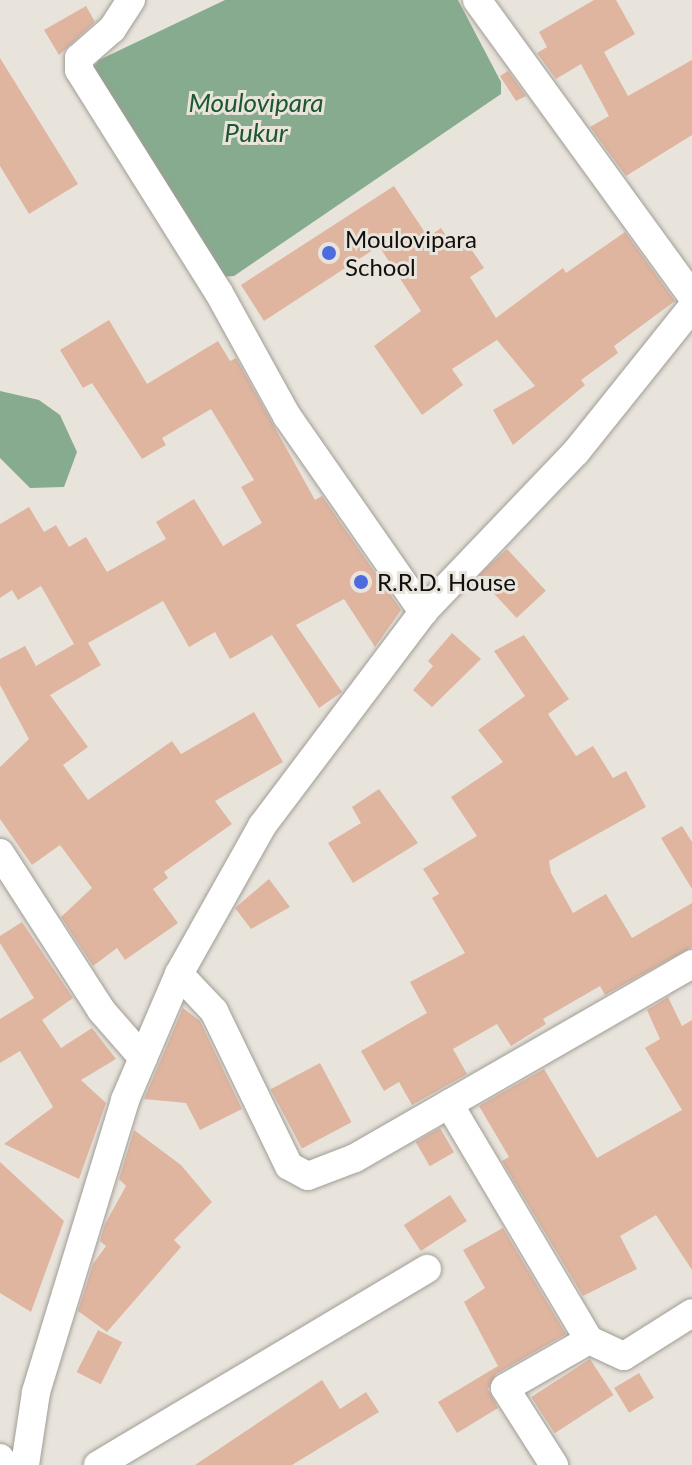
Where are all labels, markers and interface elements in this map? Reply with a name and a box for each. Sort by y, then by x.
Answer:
water label: Moulovipara Pukur [188,87,324,148]
place label: Moulovipara School [345,225,477,281]
marker: Moulovipara School [320,244,338,262]
place label: R.R.D. House [377,568,516,596]
marker: R.R.D. House [352,573,370,591]

